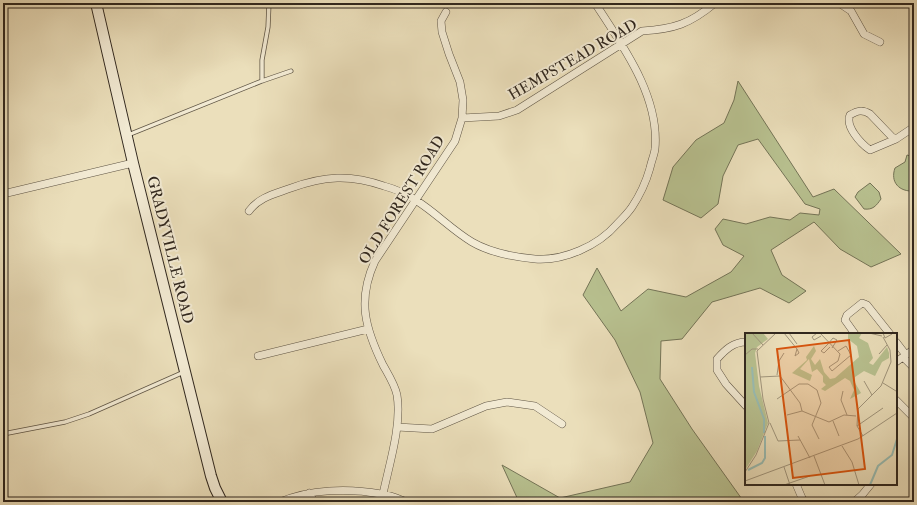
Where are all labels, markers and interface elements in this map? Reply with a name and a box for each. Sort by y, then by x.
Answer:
street label: HEMPSTEAD ROAD [505,15,641,105]
street label: OLD FOREST ROAD [355,132,449,268]
street label: GRADYVILLE ROAD [142,174,198,326]
inset map [745,333,897,485]

